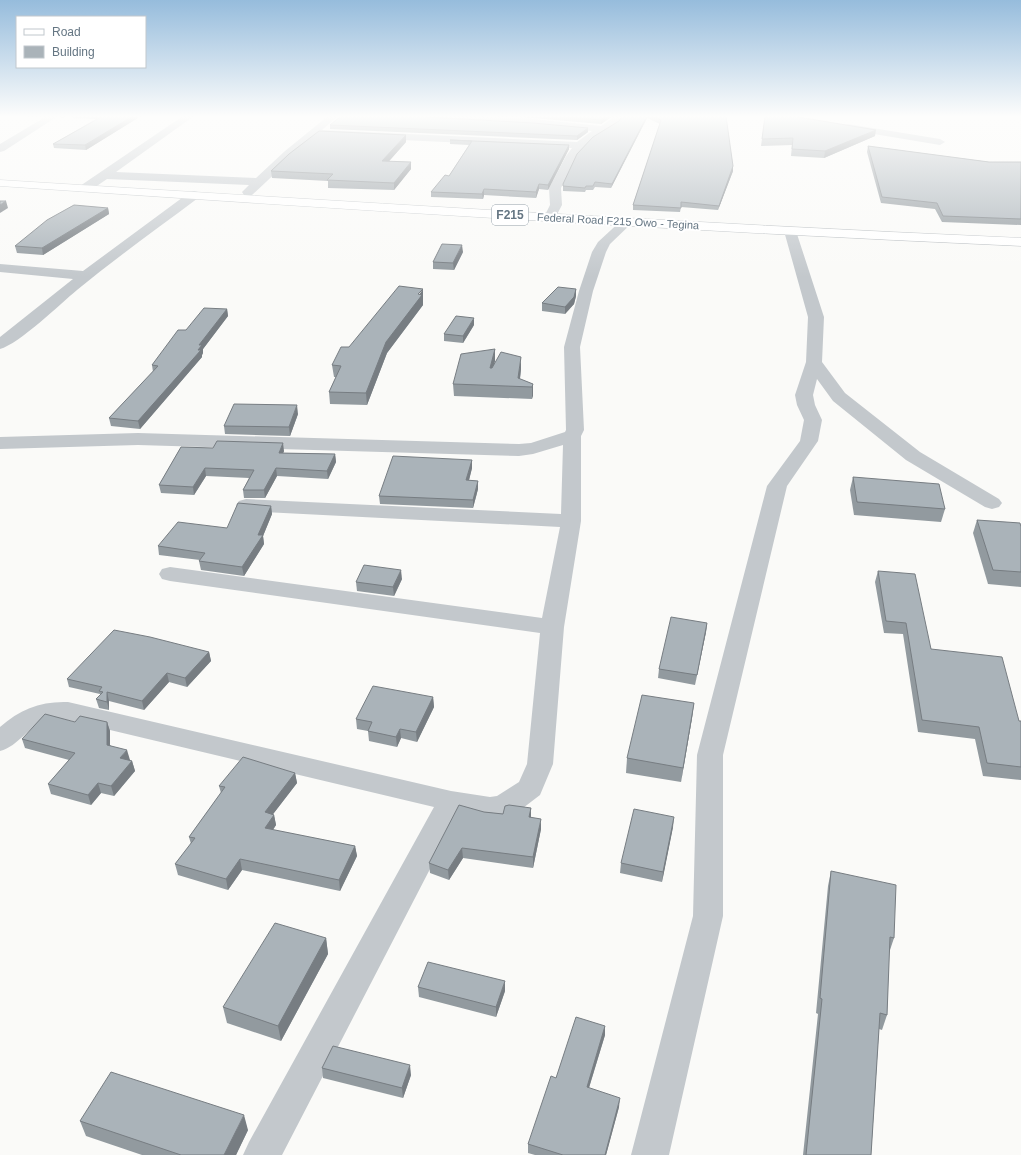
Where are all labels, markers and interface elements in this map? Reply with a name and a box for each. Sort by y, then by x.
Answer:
legend [16,16,146,68]
text: Road [52,25,81,39]
text: Building [52,45,95,59]
road number: F215 [492,205,528,225]
street label: Federal Road F215 Owo - Tegina [537,211,700,231]

